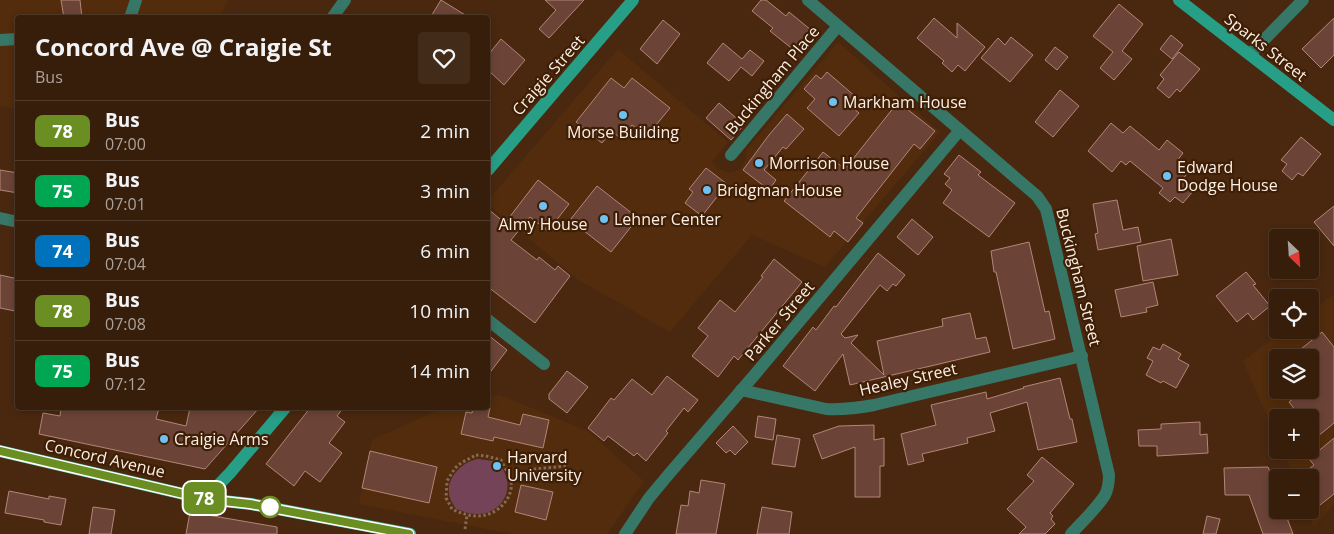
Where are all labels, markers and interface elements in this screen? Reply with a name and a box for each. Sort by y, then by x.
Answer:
street label: Sparks Street [1220,8,1312,86]
street label: Buckingham Place [720,21,824,139]
text: Concord Ave @ Craigie St [35,30,332,63]
street label: Craigie Street [507,30,589,120]
button: heart [418,32,470,84]
text: Bus [35,66,63,88]
place label: Markham House [843,91,967,113]
marker: Markham House [827,96,839,108]
text: Bus [105,107,140,133]
marker: Morse Building [617,109,629,121]
text: 2 min [420,118,470,144]
text: 78 [52,119,73,143]
place label: Morse Building [567,121,679,143]
text: 07:00 [105,133,146,155]
place label: Morrison House [769,152,889,174]
place label: Edward Dodge House [1177,156,1278,196]
marker: Morrison House [753,157,765,169]
text: Bus [105,167,140,193]
marker: Edward Dodge House [1161,170,1173,182]
text: 3 min [420,178,470,204]
text: 75 [52,179,73,203]
place label: Bridgman House [717,179,842,201]
marker: Bridgman House [701,184,713,196]
text: 07:01 [105,193,146,215]
marker: Almy House [537,200,549,212]
street label: Buckingham Street [1051,206,1107,348]
place label: Lehner Center [614,208,721,230]
place label: Almy House [499,213,588,235]
marker: Lehner Center [598,213,610,225]
text: Bus [105,227,140,253]
north arrow [1269,229,1319,279]
map controls [1269,229,1319,519]
text: 6 min [420,238,470,264]
text: 74 [52,239,73,263]
text: 07:04 [105,253,146,275]
street label: Parker Street [739,276,819,366]
text: Bus [105,287,140,313]
button: locate [1269,289,1319,339]
text: 10 min [409,298,470,324]
text: 78 [52,299,73,323]
text: 07:08 [105,313,146,335]
text: Bus [105,347,140,373]
button: layers [1269,349,1319,399]
street label: Healey Street [857,357,959,401]
text: 14 min [409,358,470,384]
text: 75 [52,359,73,383]
text: 07:12 [105,373,146,395]
button: + [1269,409,1319,459]
place label: Craigie Arms [174,428,269,450]
street label: Concord Avenue [43,433,167,483]
marker: Craigie Arms [158,433,170,445]
place label: Harvard University [507,446,582,486]
marker: Harvard University [491,460,503,472]
button: − [1269,469,1319,519]
line badge: 78 [182,482,226,514]
text: 78 [194,486,214,510]
unlabelled marker [259,496,281,518]

